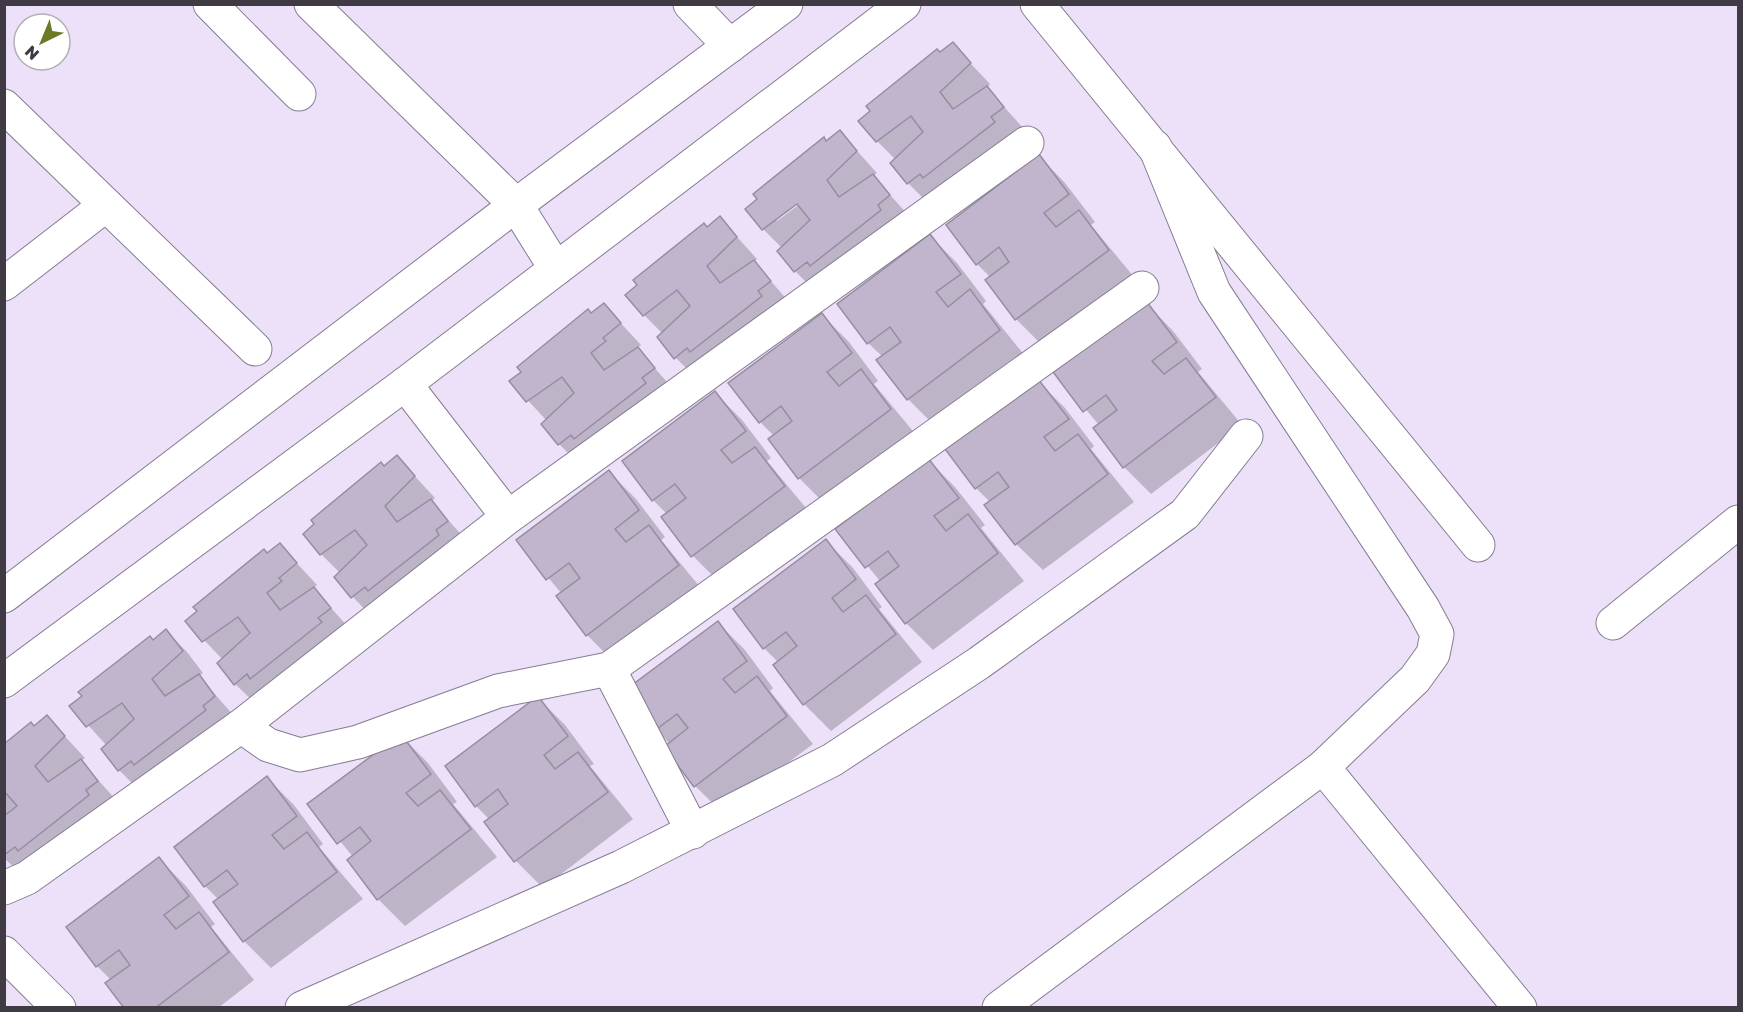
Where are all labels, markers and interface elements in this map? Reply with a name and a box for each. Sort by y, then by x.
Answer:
north arrow [12,12,72,72]
text: N [20,42,43,64]

